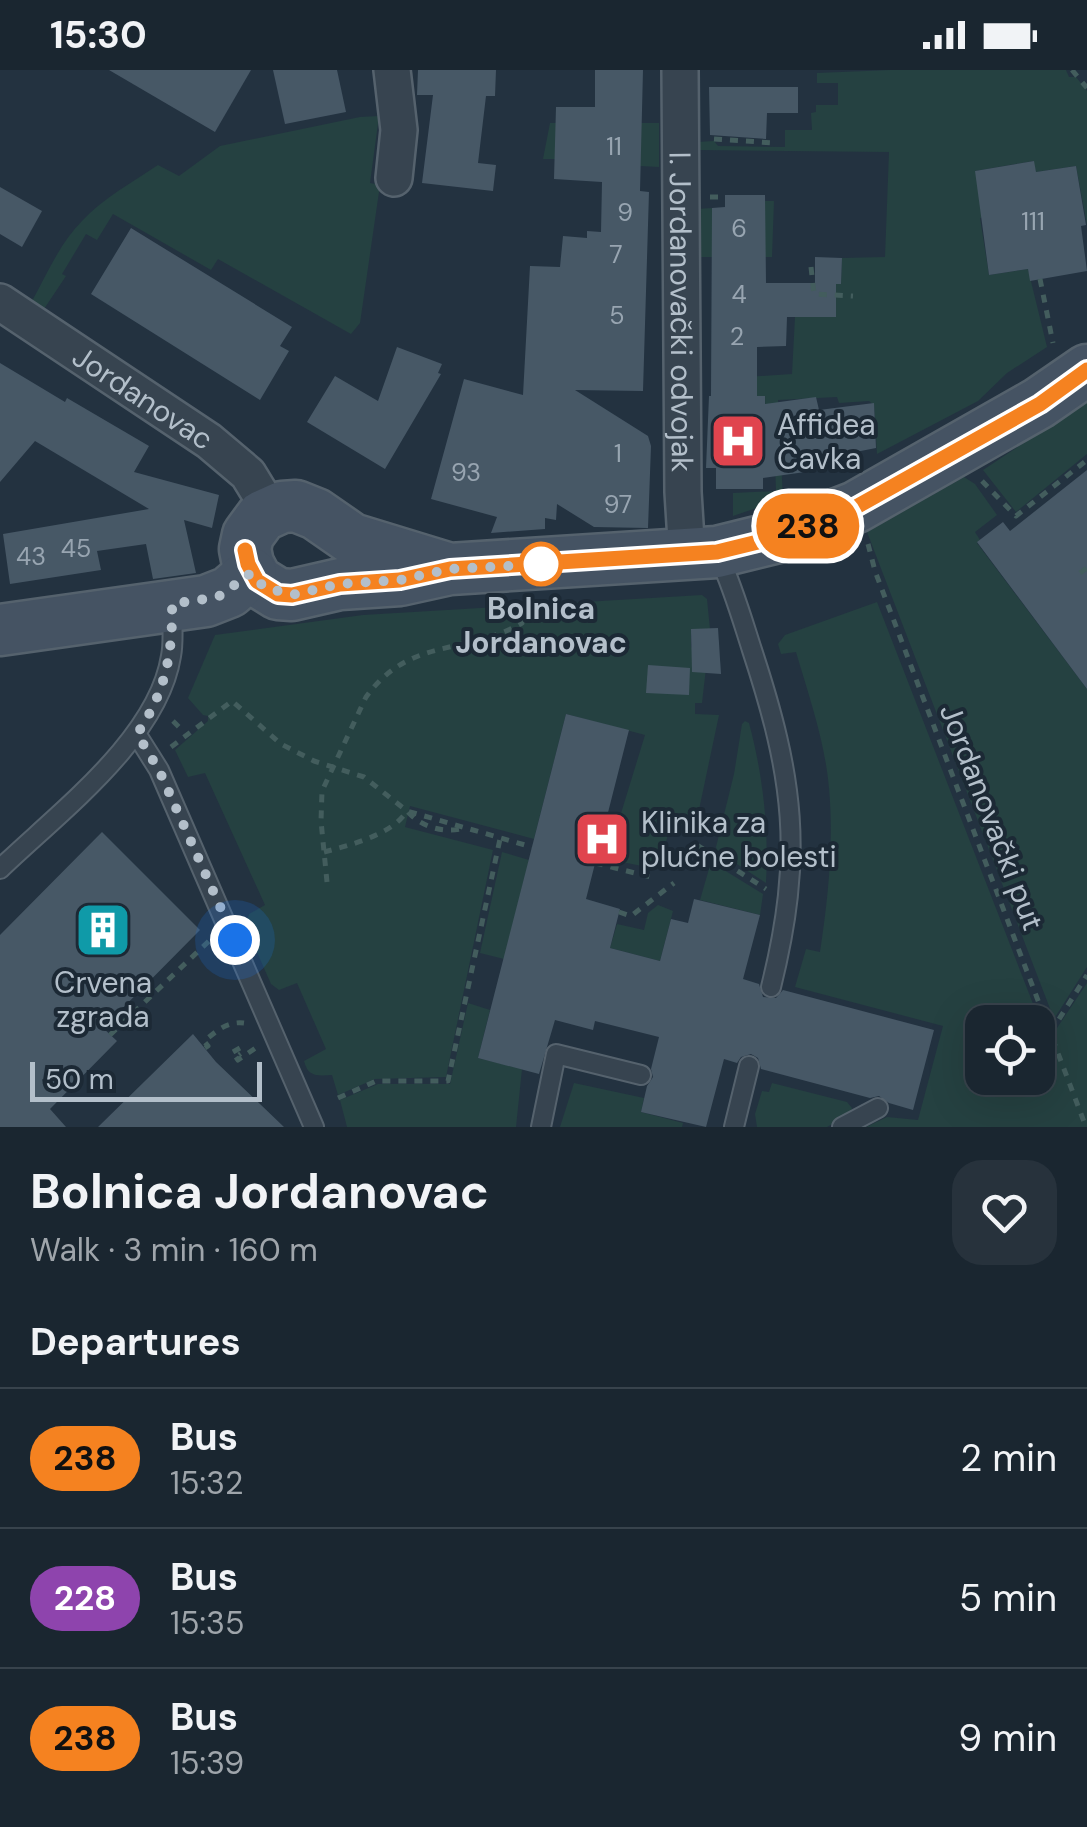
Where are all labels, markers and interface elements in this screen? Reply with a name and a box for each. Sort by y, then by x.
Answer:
text: 15:30 [50,10,147,60]
house number: 11 [606,130,622,163]
street label: I. Jordanovački odvojak [661,151,702,473]
house number: 9 [617,196,633,229]
house number: 111 [1021,205,1045,238]
house number: 6 [731,212,747,245]
house number: 7 [609,238,623,271]
house number: 4 [731,278,747,311]
house number: 5 [609,299,625,332]
house number: 2 [730,320,744,353]
street label: Jordanovac [65,336,221,458]
place label: Affidea Čavka [777,405,876,478]
hospital icon: Affidea Čavka [708,411,768,471]
house number: 1 [614,437,622,470]
house number: 93 [451,456,481,489]
house number: 97 [604,488,632,521]
line badge: 238 [750,494,866,558]
text: 238 [776,503,840,549]
house number: 45 [61,532,91,565]
house number: 43 [16,540,46,573]
marker: Bolnica Jordanovac [520,543,562,585]
place label: Bolnica Jordanovac [455,589,627,662]
street label: Jordanovački put [931,698,1053,936]
place label: Klinika za plućne bolesti [641,803,837,876]
hospital icon: Klinika za plućne bolesti [572,809,632,869]
building icon: Crvena zgrada [73,900,133,960]
your location [210,915,260,965]
place label: Crvena zgrada [54,963,152,1036]
map controls [965,1005,1055,1095]
button: locate [965,1005,1055,1095]
scale bar [30,1057,262,1102]
text: 50 m [45,1061,114,1098]
text: Bolnica Jordanovac [30,1160,489,1223]
button: heart [952,1160,1057,1265]
text: Walk · 3 min · 160 m [30,1229,318,1271]
text: Departures [30,1317,241,1367]
text: Bus [170,1412,238,1462]
text: 2 min [960,1433,1057,1483]
text: 238 [53,1435,117,1481]
text: 15:32 [170,1462,243,1504]
text: Bus [170,1552,238,1602]
text: 5 min [959,1573,1057,1623]
text: 228 [54,1575,116,1621]
text: 15:35 [170,1602,244,1644]
text: Bus [170,1692,238,1742]
text: 9 min [958,1713,1057,1763]
text: 238 [53,1715,117,1761]
text: 15:39 [170,1742,244,1784]

